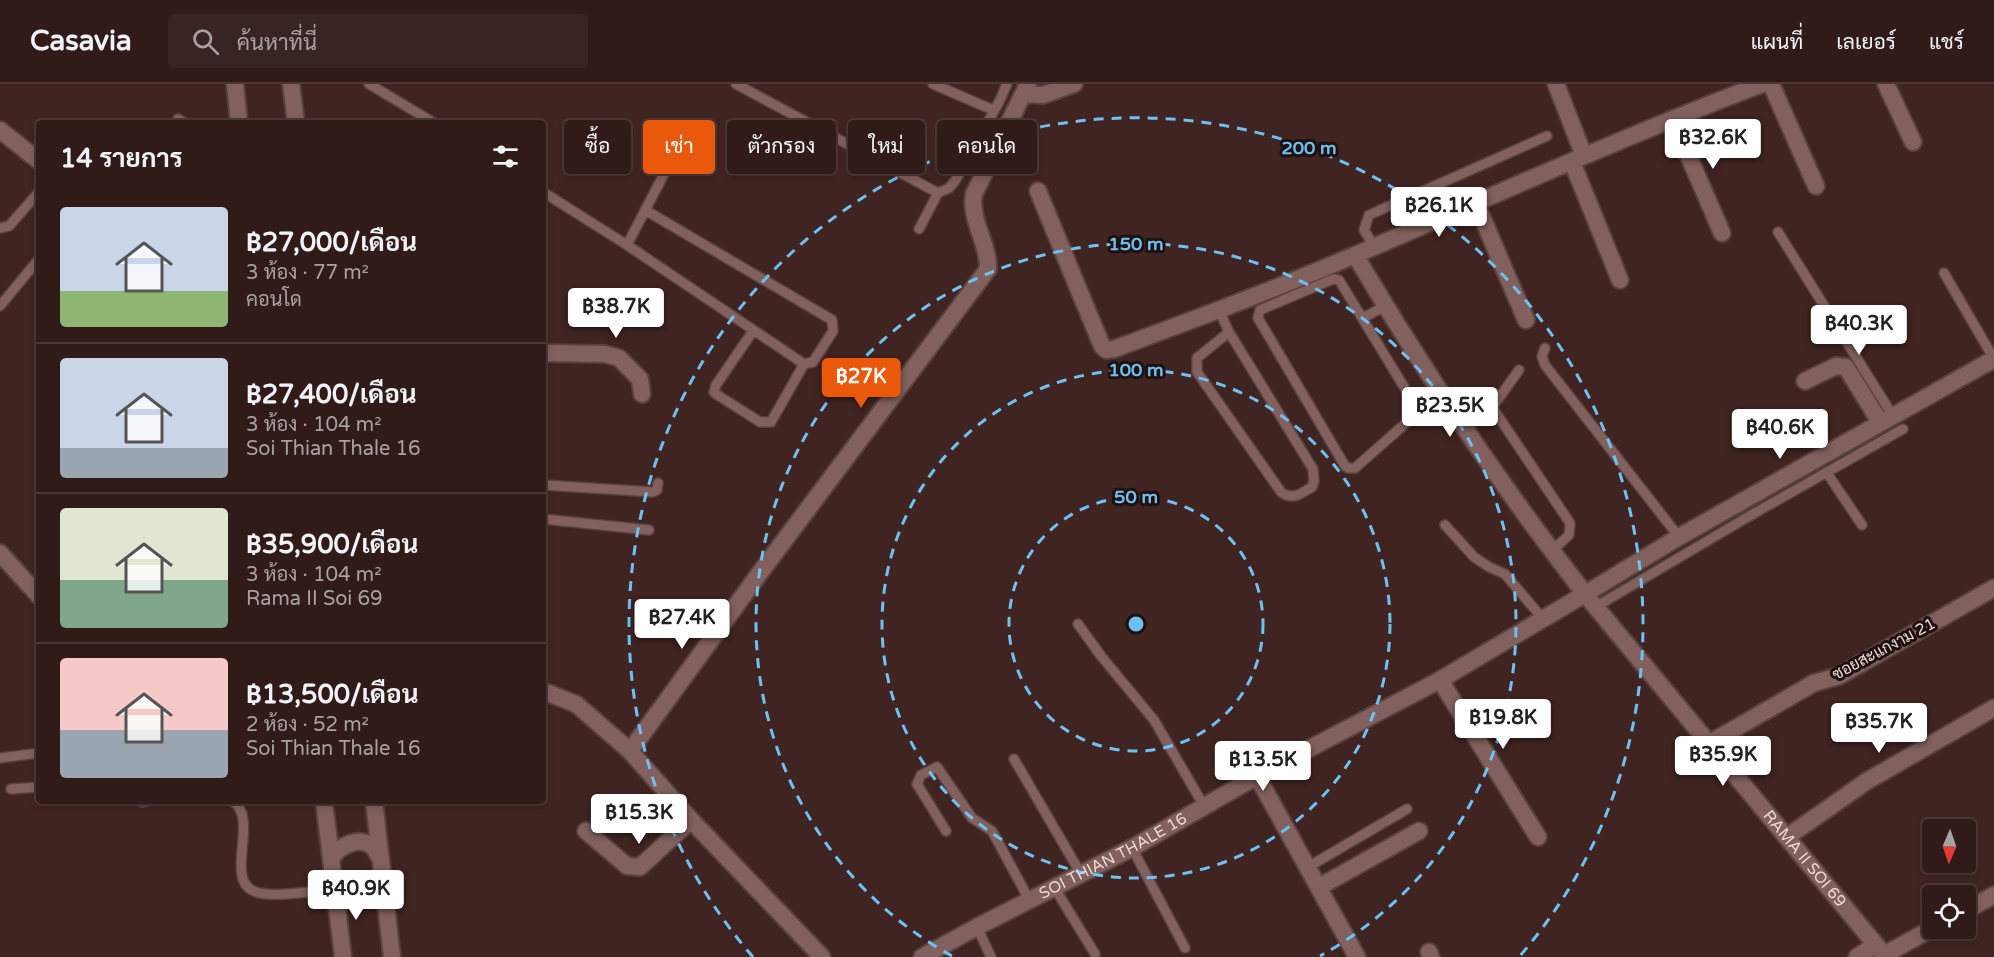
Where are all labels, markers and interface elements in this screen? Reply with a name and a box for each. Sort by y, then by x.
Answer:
search box [168,14,588,68]
text: Casavia [30,24,132,58]
icon: search [189,25,222,58]
text: ค้นหาที่นี่ [237,30,317,56]
text: แผนที่ [1751,30,1803,55]
text: เลเยอร์ [1836,30,1896,55]
text: แชร์ [1929,30,1964,55]
pin: ฿32.6K [1664,119,1762,170]
chip: ซื้อ [564,120,631,174]
chip: เช่า [643,120,715,174]
chip: ตัวกรอง [727,120,836,174]
chip: ใหม่ [848,120,925,174]
chip: คอนโด [937,120,1037,174]
text: ฿32.6K [1679,126,1747,150]
text: 200 m [1281,137,1337,159]
icon: filters [489,140,522,173]
text: 14 รายการ [60,143,183,174]
pin: ฿26.1K [1390,187,1488,238]
text: ฿26.1K [1405,194,1473,218]
text: ฿27,000/เดือน [246,227,417,258]
icon: home [108,231,180,303]
text: 150 m [1108,233,1164,255]
text: 3 ห้อง · 77 m² [246,261,369,285]
text: คอนโด [246,288,302,312]
pin: ฿38.7K [567,288,665,339]
text: ฿38.7K [582,295,650,319]
pin: ฿40.3K [1810,305,1908,356]
text: ฿40.3K [1825,312,1893,336]
pin: ฿27K [825,358,897,409]
text: 100 m [1108,359,1164,381]
text: ฿27K [836,365,886,389]
text: ฿27,400/เดือน [246,379,417,410]
icon: home [108,382,180,454]
pin: ฿23.5K [1401,387,1499,438]
text: ฿23.5K [1416,394,1484,418]
pin: ฿40.6K [1731,409,1829,460]
text: 3 ห้อง · 104 m² [246,413,382,437]
text: ฿40.6K [1746,416,1814,440]
text: Soi Thian Thale 16 [246,437,421,461]
text: 50 m [1114,486,1158,508]
text: ฿35,900/เดือน [246,529,418,560]
icon: home [108,532,180,604]
text: 3 ห้อง · 104 m² [246,563,382,587]
text: Rama II Soi 69 [246,587,383,611]
pin: ฿27.4K [633,599,731,650]
text: ฿27.4K [649,606,715,630]
street label: ซอยสะแกงาม 21 [1829,613,1939,685]
centre of rings [1126,614,1146,634]
text: ฿13,500/เดือน [246,679,419,710]
icon: home [108,682,180,754]
pin: ฿19.8K [1454,699,1552,750]
pin: ฿35.7K [1830,703,1928,754]
text: ฿19.8K [1469,706,1537,730]
text: ฿35.7K [1845,710,1913,734]
text: 2 ห้อง · 52 m² [246,713,369,737]
pin: ฿35.9K [1674,736,1772,787]
text: Soi Thian Thale 16 [246,737,421,761]
pin: ฿13.5K [1214,741,1312,792]
text: ฿35.9K [1689,743,1757,767]
text: ฿13.5K [1229,748,1297,772]
pin: ฿15.3K [590,794,688,845]
text: ฿15.3K [605,801,673,825]
street label: RAMA II SOI 69 [1759,806,1850,911]
street label: SOI THIAN THALE 16 [1036,809,1190,904]
north arrow [1922,819,1976,873]
map controls [1922,819,1976,939]
pin: ฿40.9K [307,870,405,921]
text: ฿40.9K [322,877,390,901]
button: locate [1922,885,1976,939]

